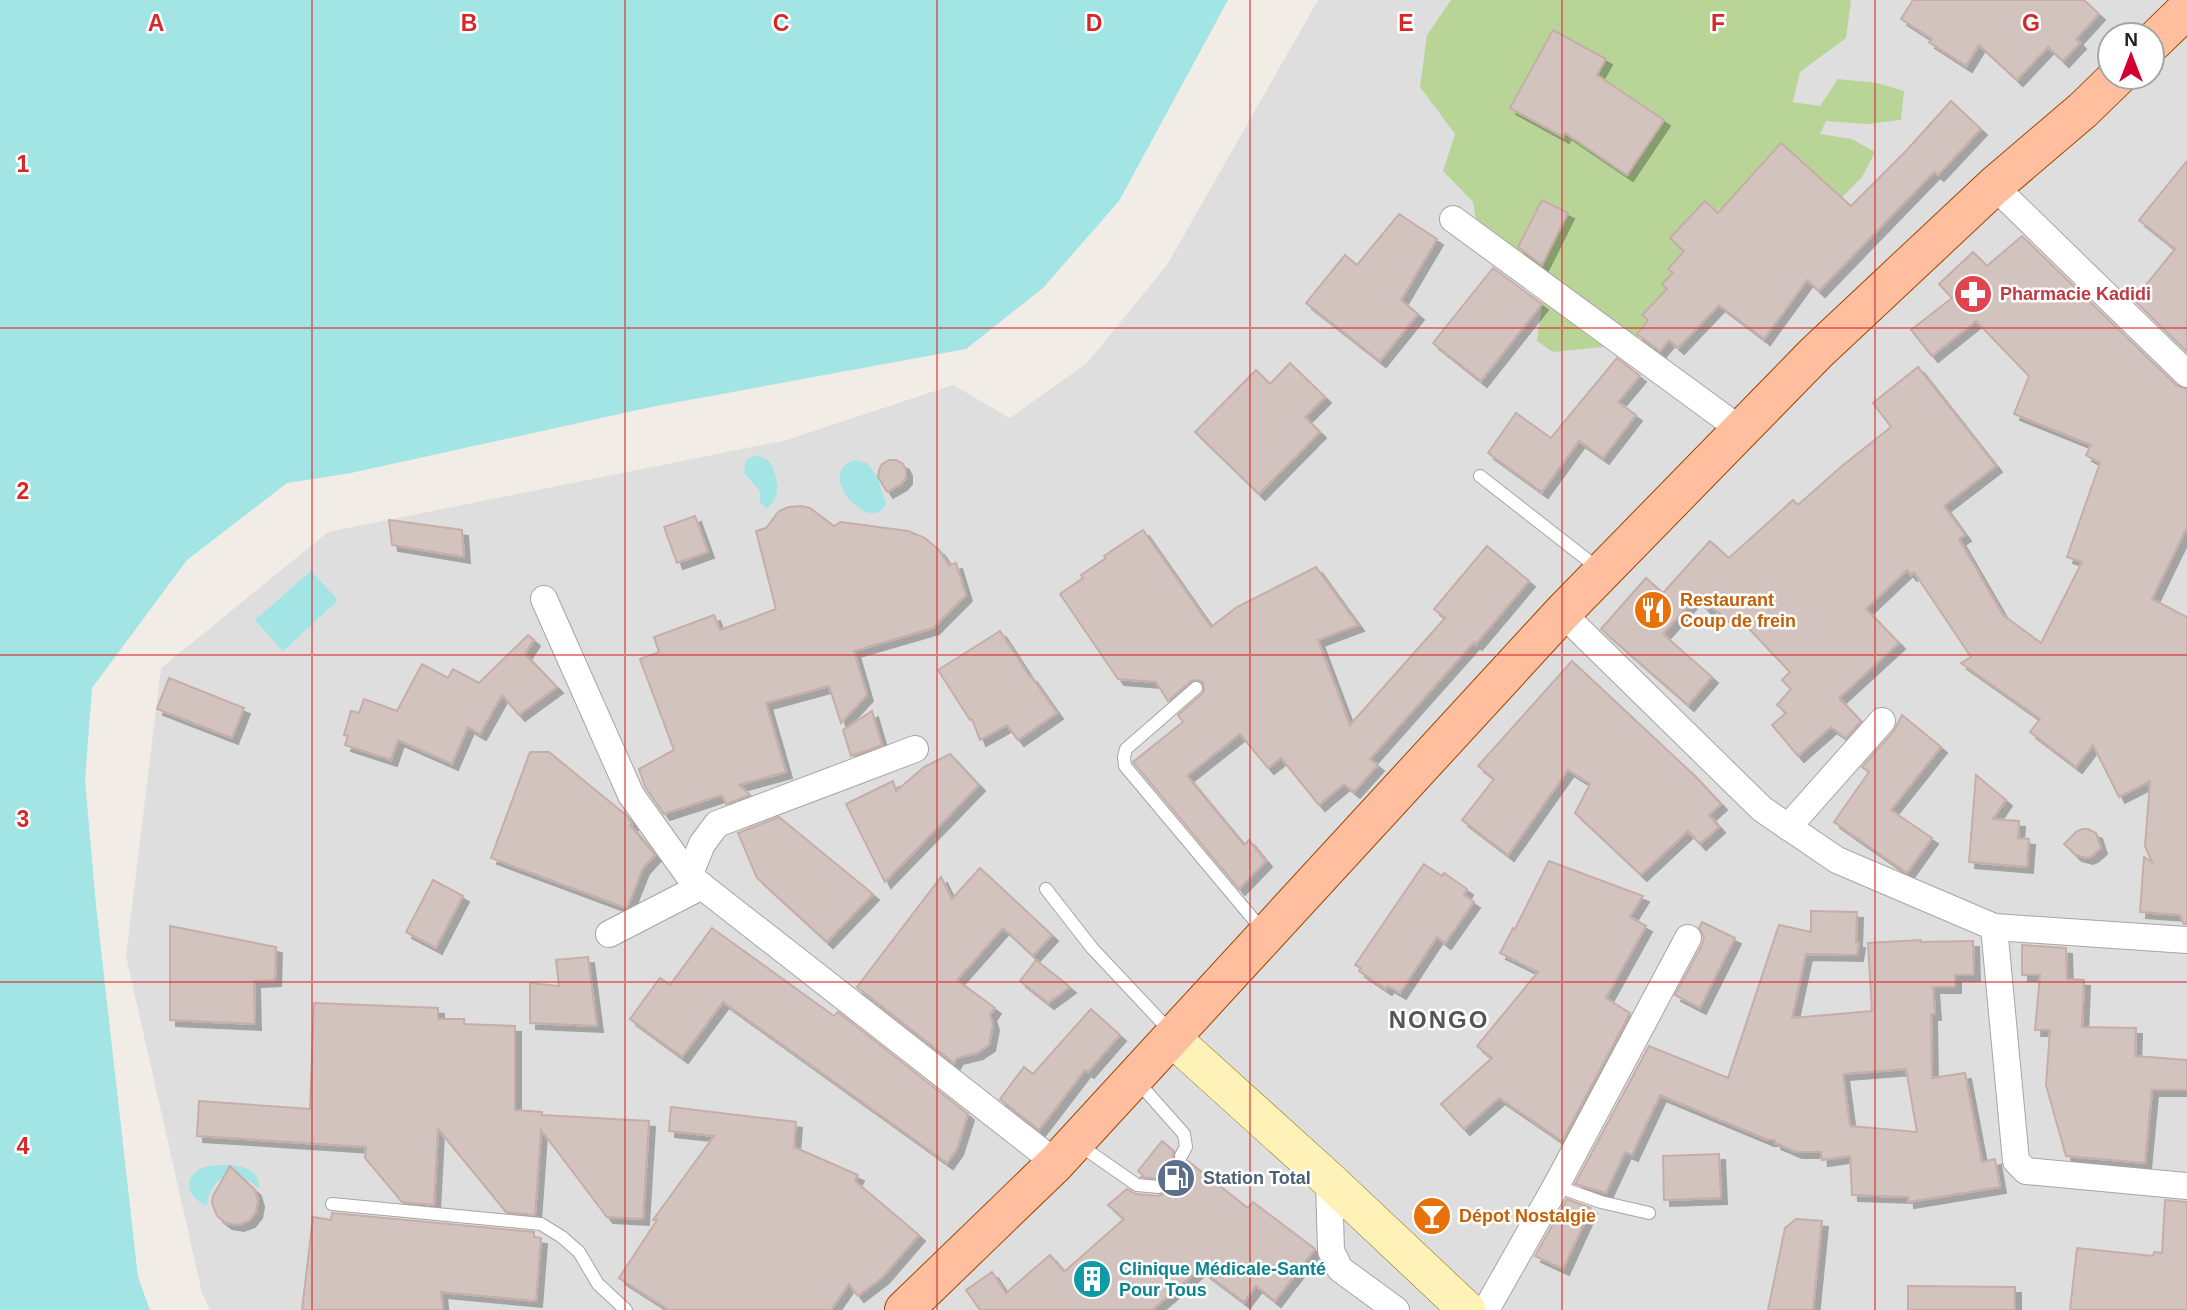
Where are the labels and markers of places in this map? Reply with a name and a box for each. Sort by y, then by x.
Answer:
pharmacy icon: Pharmacie Kadidi [1952,273,1994,315]
place label: Pharmacie Kadidi [2000,284,2151,304]
restaurant icon: Restaurant Coup de frein [1632,589,1674,631]
place label: Restaurant Coup de frein [1680,590,1796,631]
fuel station icon: Station Total [1155,1157,1197,1199]
place label: Station Total [1203,1168,1311,1188]
bar icon: Dépot Nostalgie [1411,1195,1453,1237]
place label: Dépot Nostalgie [1459,1206,1596,1226]
building icon: Clinique Médicale-Santé Pour Tous [1071,1258,1113,1300]
place label: Clinique Médicale-Santé Pour Tous [1119,1259,1326,1300]

